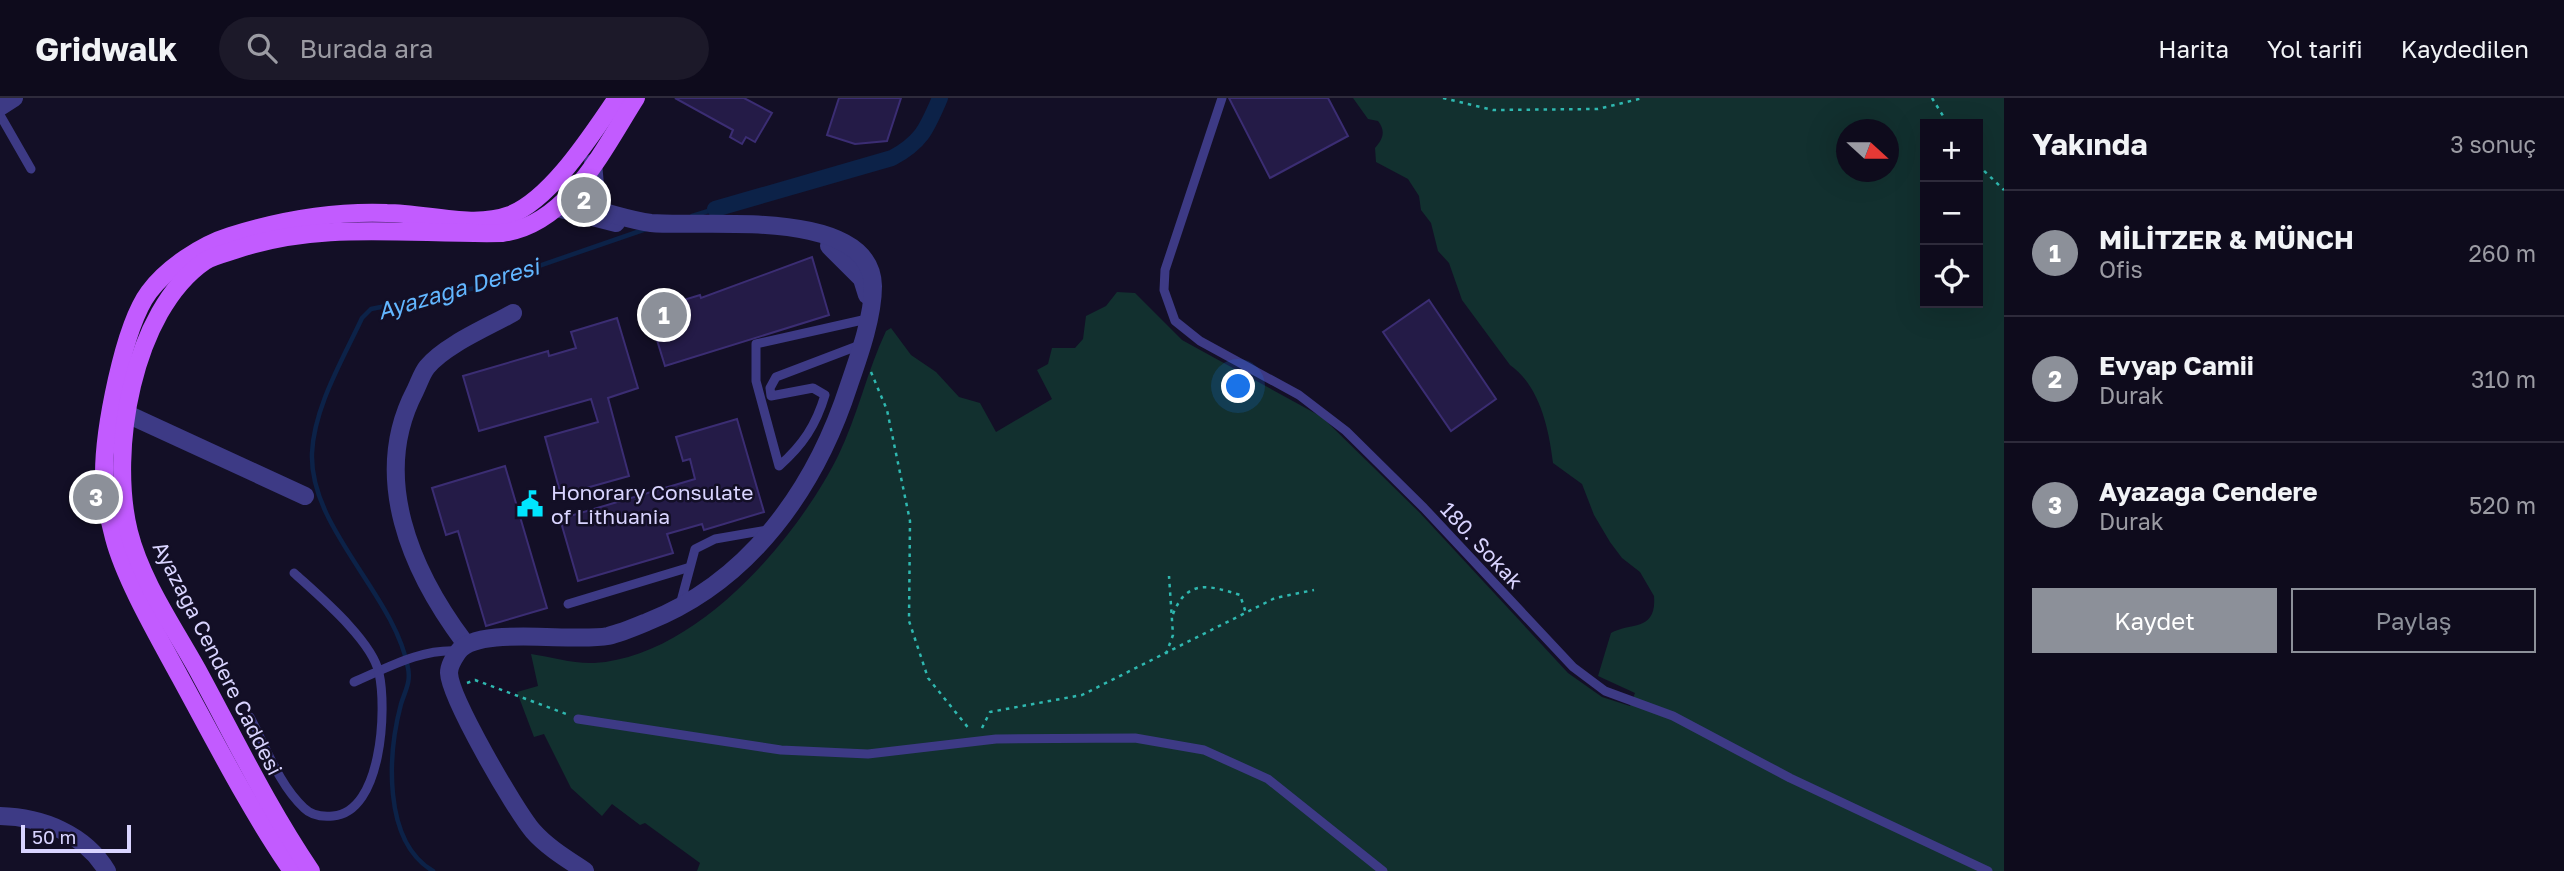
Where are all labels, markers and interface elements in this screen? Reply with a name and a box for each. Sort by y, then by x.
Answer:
search box [219,17,709,80]
text: Gridwalk [35,29,177,68]
icon: search [243,29,281,67]
text: Burada ara [299,33,434,64]
text: Harita [2158,34,2229,63]
text: Yol tarifi [2267,34,2363,63]
text: Kaydedilen [2401,34,2529,63]
north arrow [1836,119,1899,182]
map controls [1920,119,1983,308]
button: + [1920,119,1983,182]
text: Yakında [2032,126,2148,162]
text: 3 sonuç [2450,130,2536,158]
pin: 2 [561,174,607,226]
button: − [1920,182,1983,245]
text: MİLİTZER & MÜNCH [2099,224,2354,255]
text: 1 [2049,239,2061,267]
text: 260 m [2468,239,2536,267]
button: locate [1920,245,1983,308]
water label: Ayazağa Deresi [374,251,545,324]
text: Ofis [2099,255,2143,283]
pin: 1 [641,289,687,341]
text: Evyap Camii [2099,350,2254,381]
text: 2 [2048,365,2062,393]
text: 310 m [2471,365,2536,393]
your location [1221,369,1255,403]
text: Durak [2099,381,2164,409]
pin: 3 [73,471,119,523]
text: Ayazağa Cendere [2099,476,2318,507]
place label: Honorary Consulate of Lithuania [551,479,753,529]
public building icon: Honorary Consulate of Lithuania [515,489,545,519]
text: 3 [2048,491,2062,519]
text: 520 m [2469,491,2536,519]
street label: 180. Sokak [1435,496,1529,594]
text: Durak [2099,507,2164,535]
street label: Ayazağa Cendere Caddesi [148,537,288,779]
button: Kaydet [2032,588,2277,653]
button: Paylaş [2291,588,2536,653]
scale bar [21,822,131,854]
text: 50 m [32,825,76,848]

